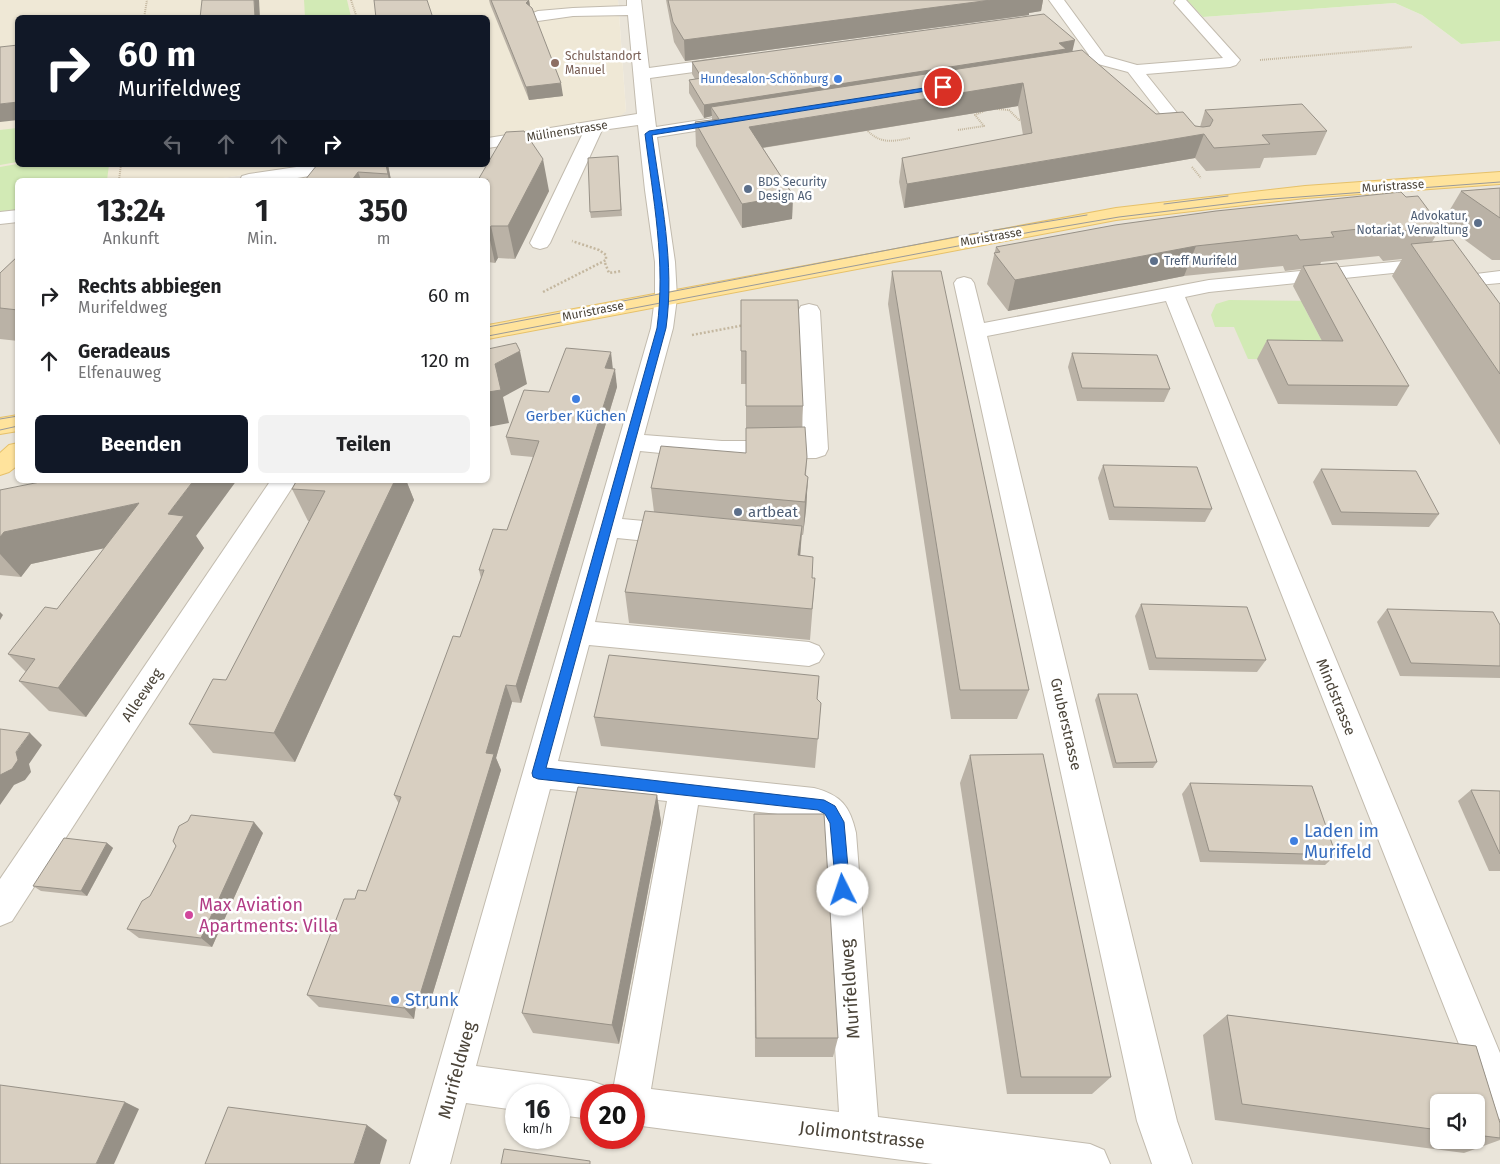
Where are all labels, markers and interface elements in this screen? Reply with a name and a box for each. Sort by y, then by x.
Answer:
text: 60 m [118,33,196,75]
icon: right [35,35,100,100]
place label: Schulstandort Manuel [565,49,642,77]
marker: Schulstandort Manuel [549,57,561,69]
pin [922,66,964,108]
place label: Hundesalon-Schönburg [700,72,829,86]
marker: Hundesalon-Schönburg [832,73,844,85]
icon: arrive [929,73,957,101]
text: Murifeldweg [118,75,240,102]
street label: Mülinenstrasse [525,118,609,144]
icon: left [159,130,187,158]
icon: ahead [212,130,240,158]
icon: ahead [265,130,293,158]
icon: right [318,130,346,158]
place label: BDS Security Design AG [758,175,827,203]
street label: Muristrasse [1361,177,1425,195]
marker: BDS Security Design AG [742,183,754,195]
text: 13:24 [97,193,165,229]
text: 1 [255,193,269,229]
text: 350 [359,193,408,229]
place label: Advokatur, Notariat, Verwaltung [1357,209,1469,237]
marker: Advokatur, Notariat, Verwaltung [1472,217,1484,229]
street label: Muristrasse [959,225,1023,249]
text: Ankunft [103,229,159,248]
text: Min. [247,229,277,248]
text: m [377,229,390,248]
place label: Treff Murifeld [1164,254,1237,268]
marker: Treff Murifeld [1148,255,1160,267]
text: Rechts abbiegen [78,275,221,298]
icon: right [35,282,63,310]
text: 60 m [428,284,470,307]
text: Murifeldweg [78,298,167,317]
street label: Muristrasse [561,298,625,324]
text: Geradeaus [78,340,170,363]
icon: ahead [35,347,63,375]
text: 120 m [420,349,470,372]
text: Elfenauweg [78,363,161,382]
marker: Gerber Küchen [570,393,582,405]
place label: Gerber Küchen [526,407,626,425]
button: Beenden [35,415,248,473]
button: Teilen [258,415,470,473]
place label: artbeat [748,503,798,521]
marker: artbeat [732,506,744,518]
street label: Mindstrasse [1312,656,1360,738]
street label: Alleeweg [118,665,166,725]
street label: Gruberstrasse [1047,676,1085,772]
place label: Laden im Murifeld [1304,820,1379,863]
marker: Laden im Murifeld [1288,835,1300,847]
position arrow [816,863,868,915]
place label: Max Aviation Apartments: Villa [199,894,338,937]
marker: Max Aviation Apartments: Villa [183,909,195,921]
street label: Murifeldweg [835,938,864,1040]
place label: Strunk [405,989,459,1011]
marker: Strunk [389,994,401,1006]
street label: Murifeldweg [433,1018,481,1121]
speed limit sign: 20 [580,1084,645,1149]
map controls [1430,1094,1485,1149]
button: sound [1430,1094,1485,1149]
text: 16 [525,1095,550,1125]
street label: Jolimontstrasse [798,1116,926,1154]
text: km/h [523,1122,552,1136]

